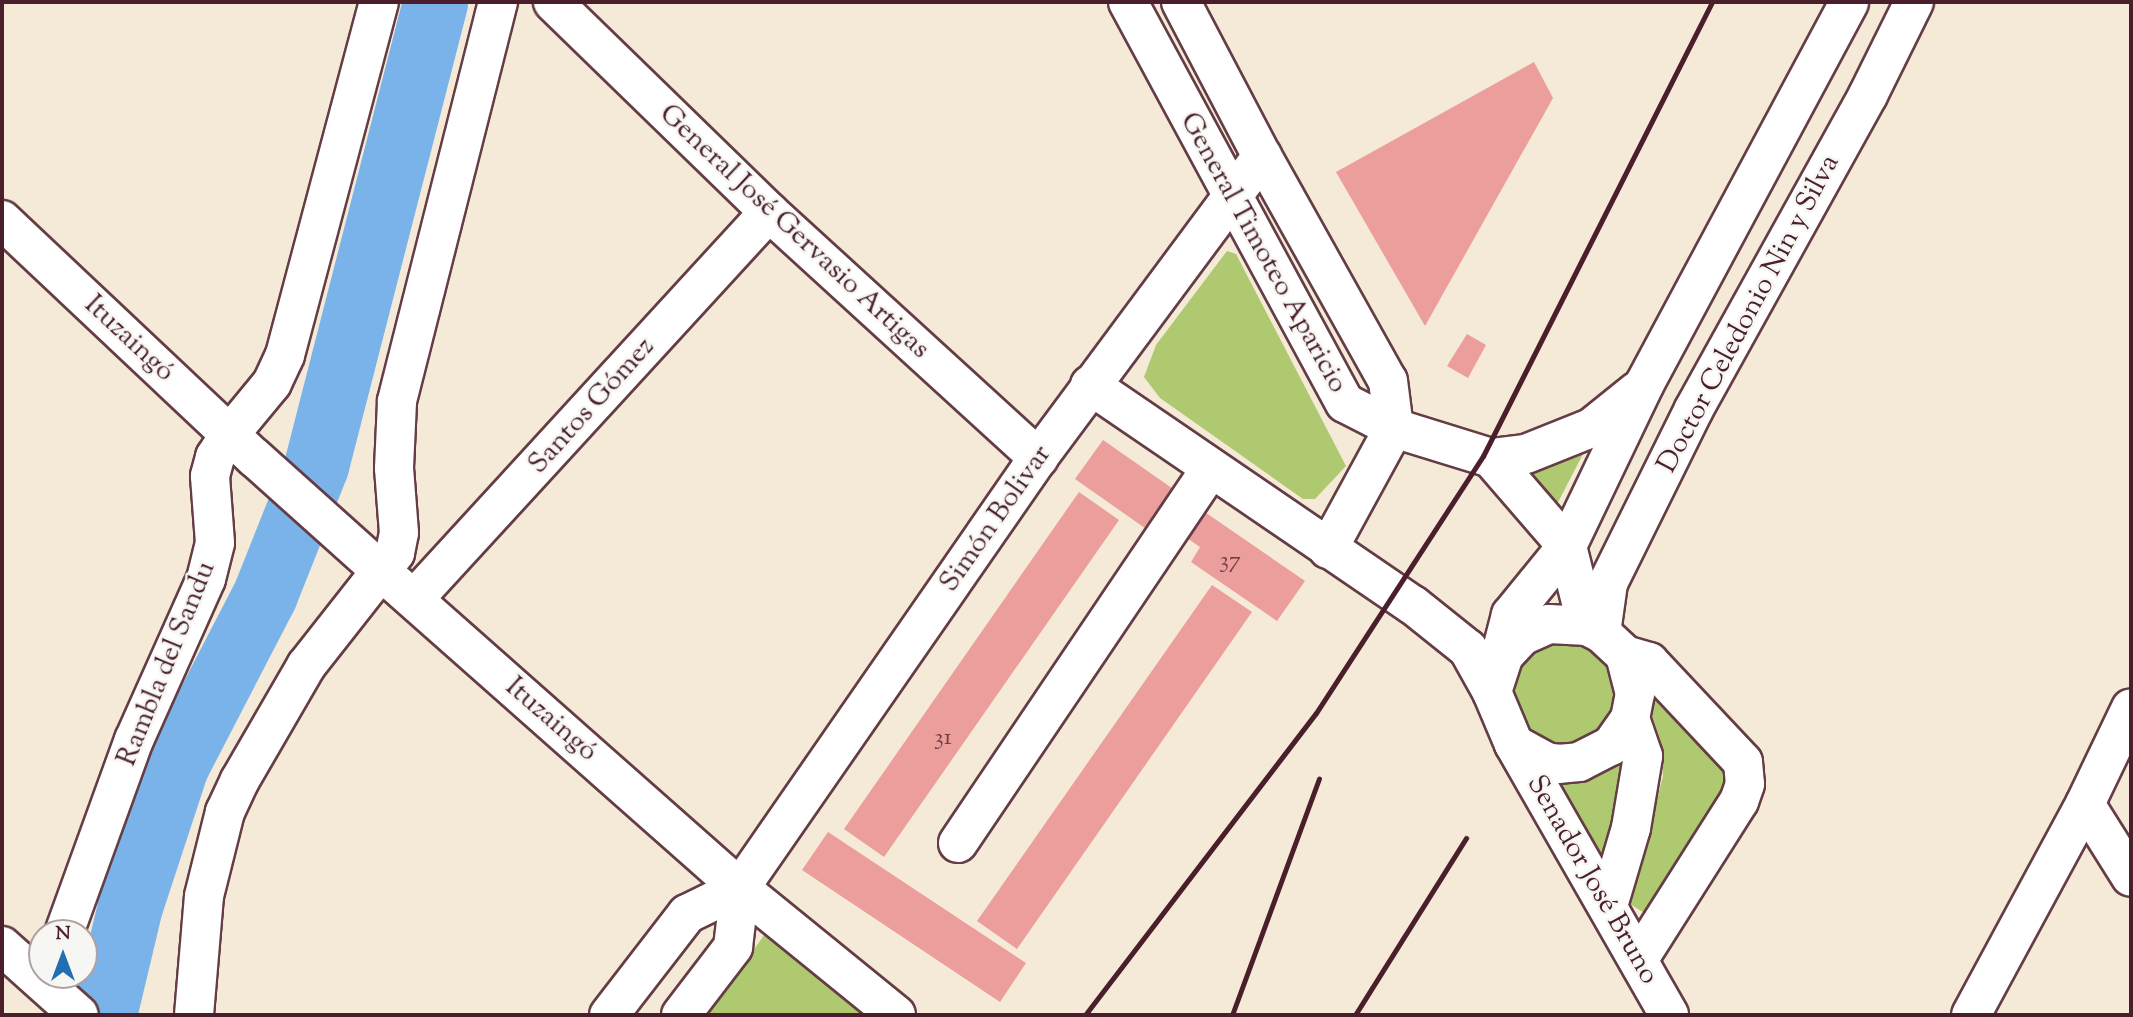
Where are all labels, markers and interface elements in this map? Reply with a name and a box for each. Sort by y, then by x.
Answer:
street label: General José Gervasio Artigas [652,98,936,366]
street label: General Timoteo Aparicio [1172,107,1354,399]
street label: Doctor Celedonio Nin y Silva [1651,149,1847,479]
street label: Ituzaingó [77,289,181,389]
street label: Santos Gómez [522,331,662,481]
street label: Simón Bolivar [933,439,1059,599]
house number: 37 [1219,548,1241,576]
street label: Rambla del Sandu [111,557,223,771]
street label: Ituzaingó [498,671,604,769]
house number: 31 [934,725,952,753]
street label: Senador José Bruno [1519,770,1665,990]
north arrow [28,919,98,989]
text: N [55,921,71,948]

